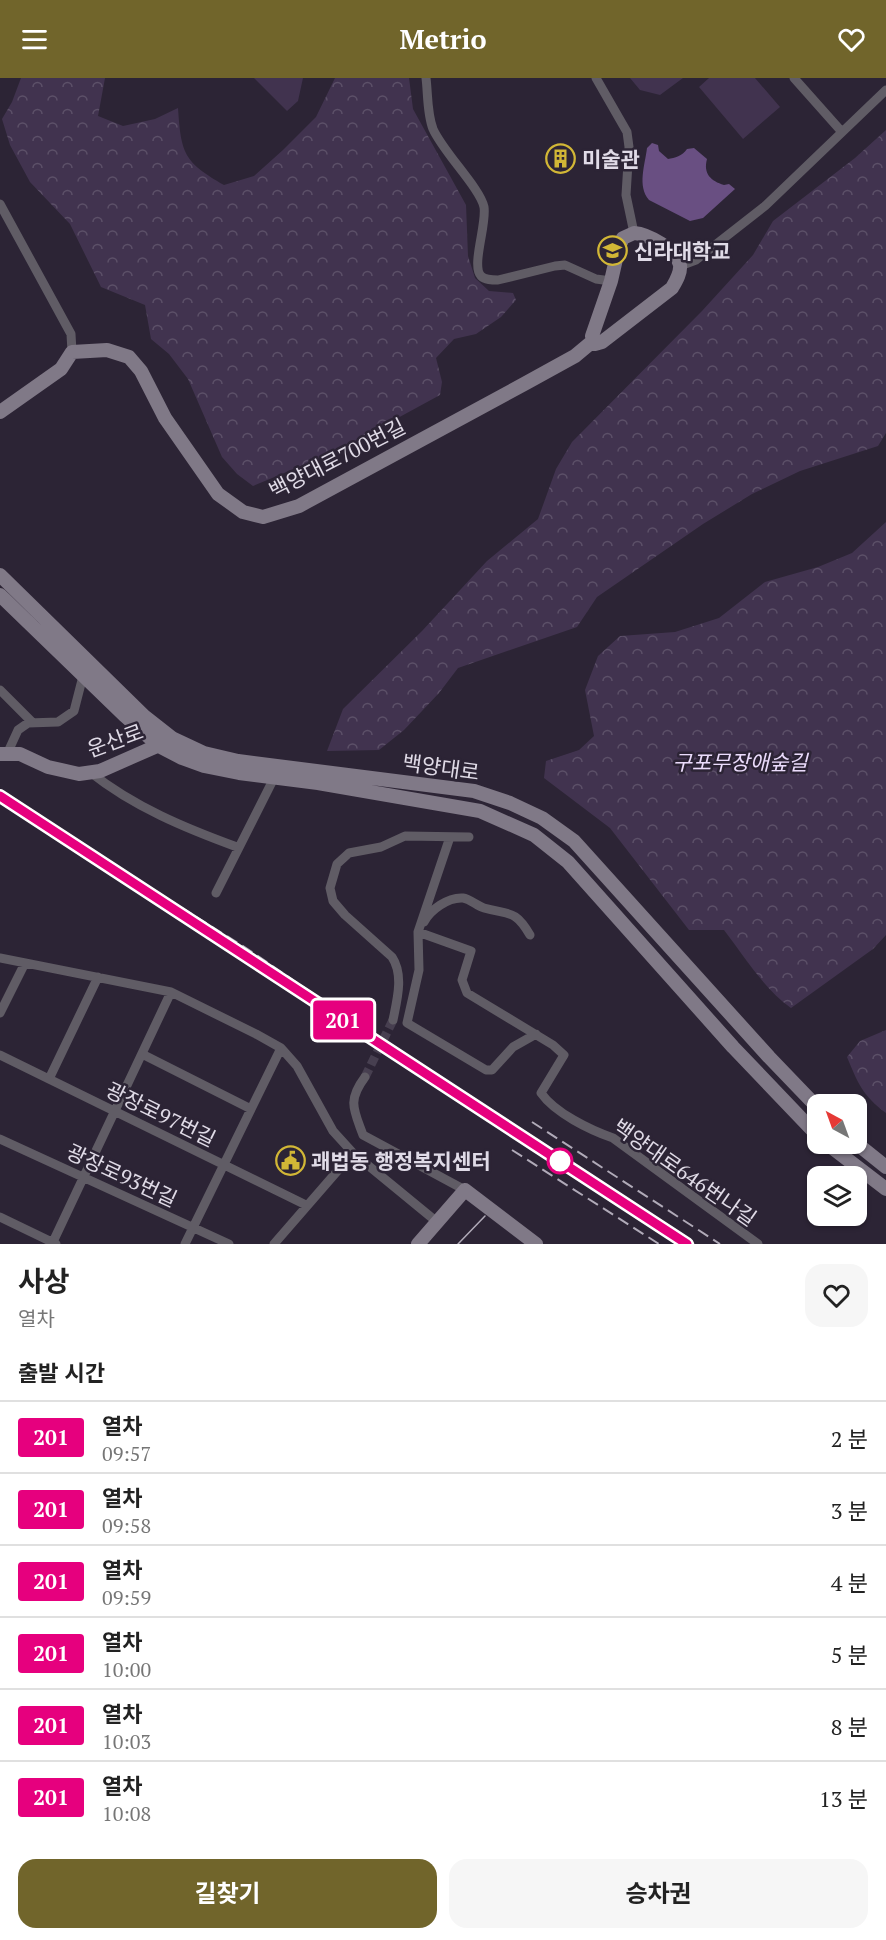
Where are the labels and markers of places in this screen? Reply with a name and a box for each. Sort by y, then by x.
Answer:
building icon: 미술관 [545,143,577,175]
place label: 미술관 [582,145,640,173]
school or university icon: 신라대학교 [597,235,629,267]
place label: 신라대학교 [634,237,731,265]
public building icon: 괘법동 행정복지센터 [274,1145,306,1177]
place label: 괘법동 행정복지센터 [311,1147,491,1175]
unlabelled marker [547,1148,573,1174]

